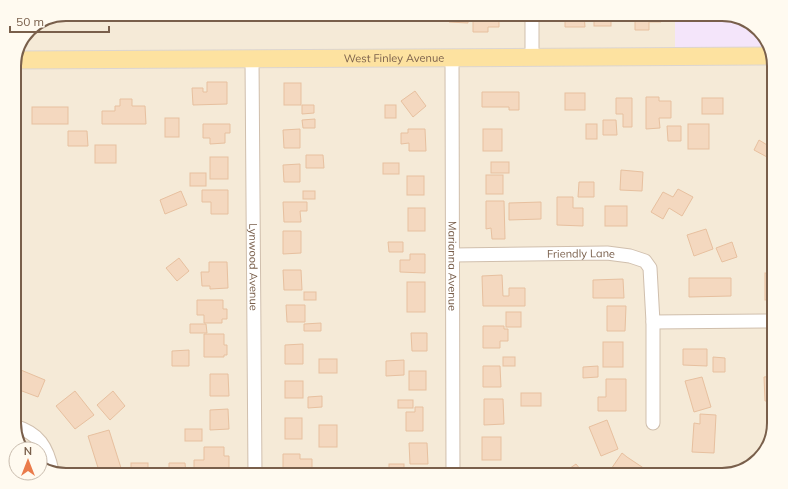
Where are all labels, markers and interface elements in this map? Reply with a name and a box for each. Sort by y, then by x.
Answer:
scale bar [10,8,109,34]
text: 50 m [16,14,44,29]
street label: West Finley Avenue [344,51,444,65]
street label: Marianna Avenue [445,221,460,311]
street label: Lynwood Avenue [246,223,261,311]
street label: Friendly Lane [547,246,616,261]
north arrow [8,441,48,481]
text: N [24,444,32,458]

